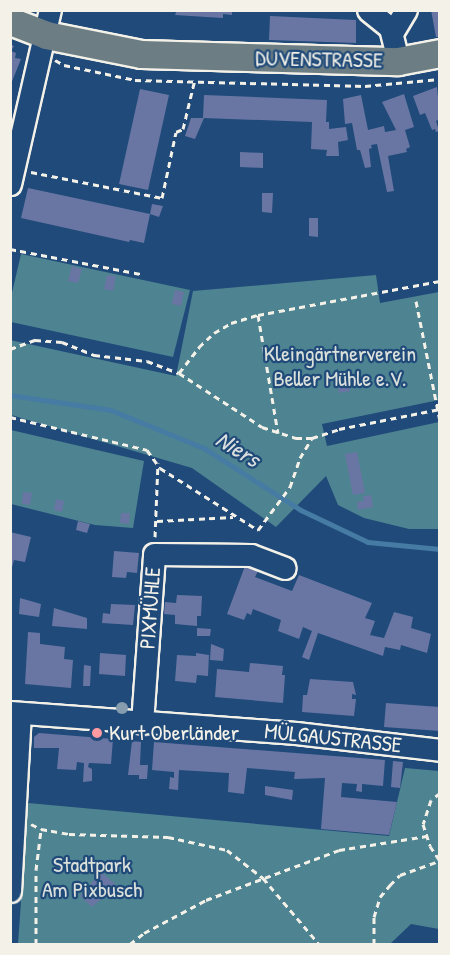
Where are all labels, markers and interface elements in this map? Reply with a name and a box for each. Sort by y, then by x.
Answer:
street label: DUVENSTRASSE [255,45,383,73]
park label: Kleingärtnerverein Beller Mühle e.V. [264,340,416,392]
water label: Niers [211,425,265,473]
street label: PIXMÜHLE [134,566,166,650]
street label: MÜLGAUSTRASSE [263,718,403,758]
place label: Kurt Oberländer [109,720,239,746]
marker: Kurt Oberländer [90,726,104,740]
park label: Stadtpark Am Pixbusch [42,851,142,902]

